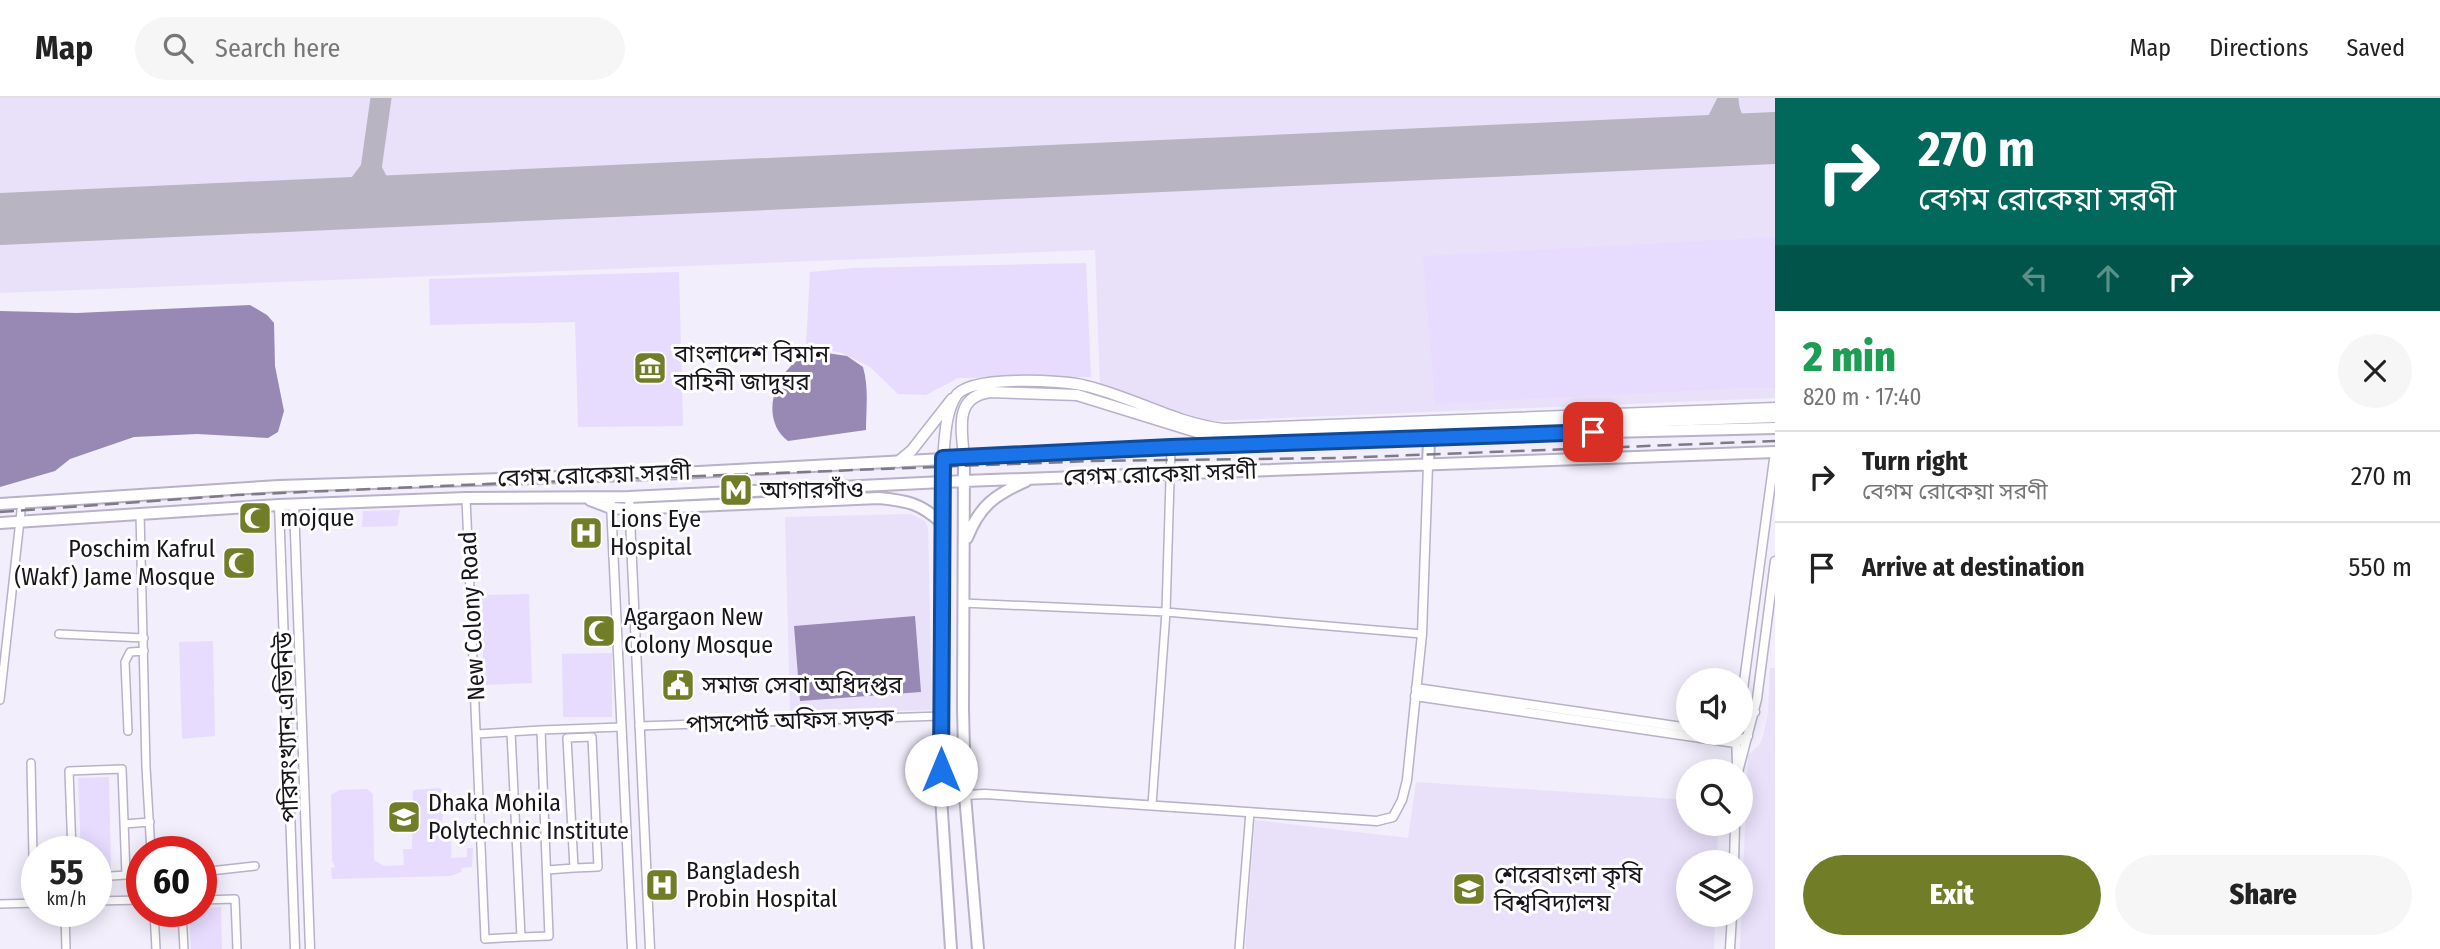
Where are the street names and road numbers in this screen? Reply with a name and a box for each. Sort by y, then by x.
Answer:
street label: বেগম রোকেয়া সরণী [1063,457,1258,491]
street label: বেগম রোকেয়া সরণী [497,458,692,492]
street label: New Colony Road [454,531,490,701]
street label: পরিসংখ্যান এভিনিউ [270,630,304,823]
street label: পাসপোর্ট অফিস সড়ক [685,703,895,739]

